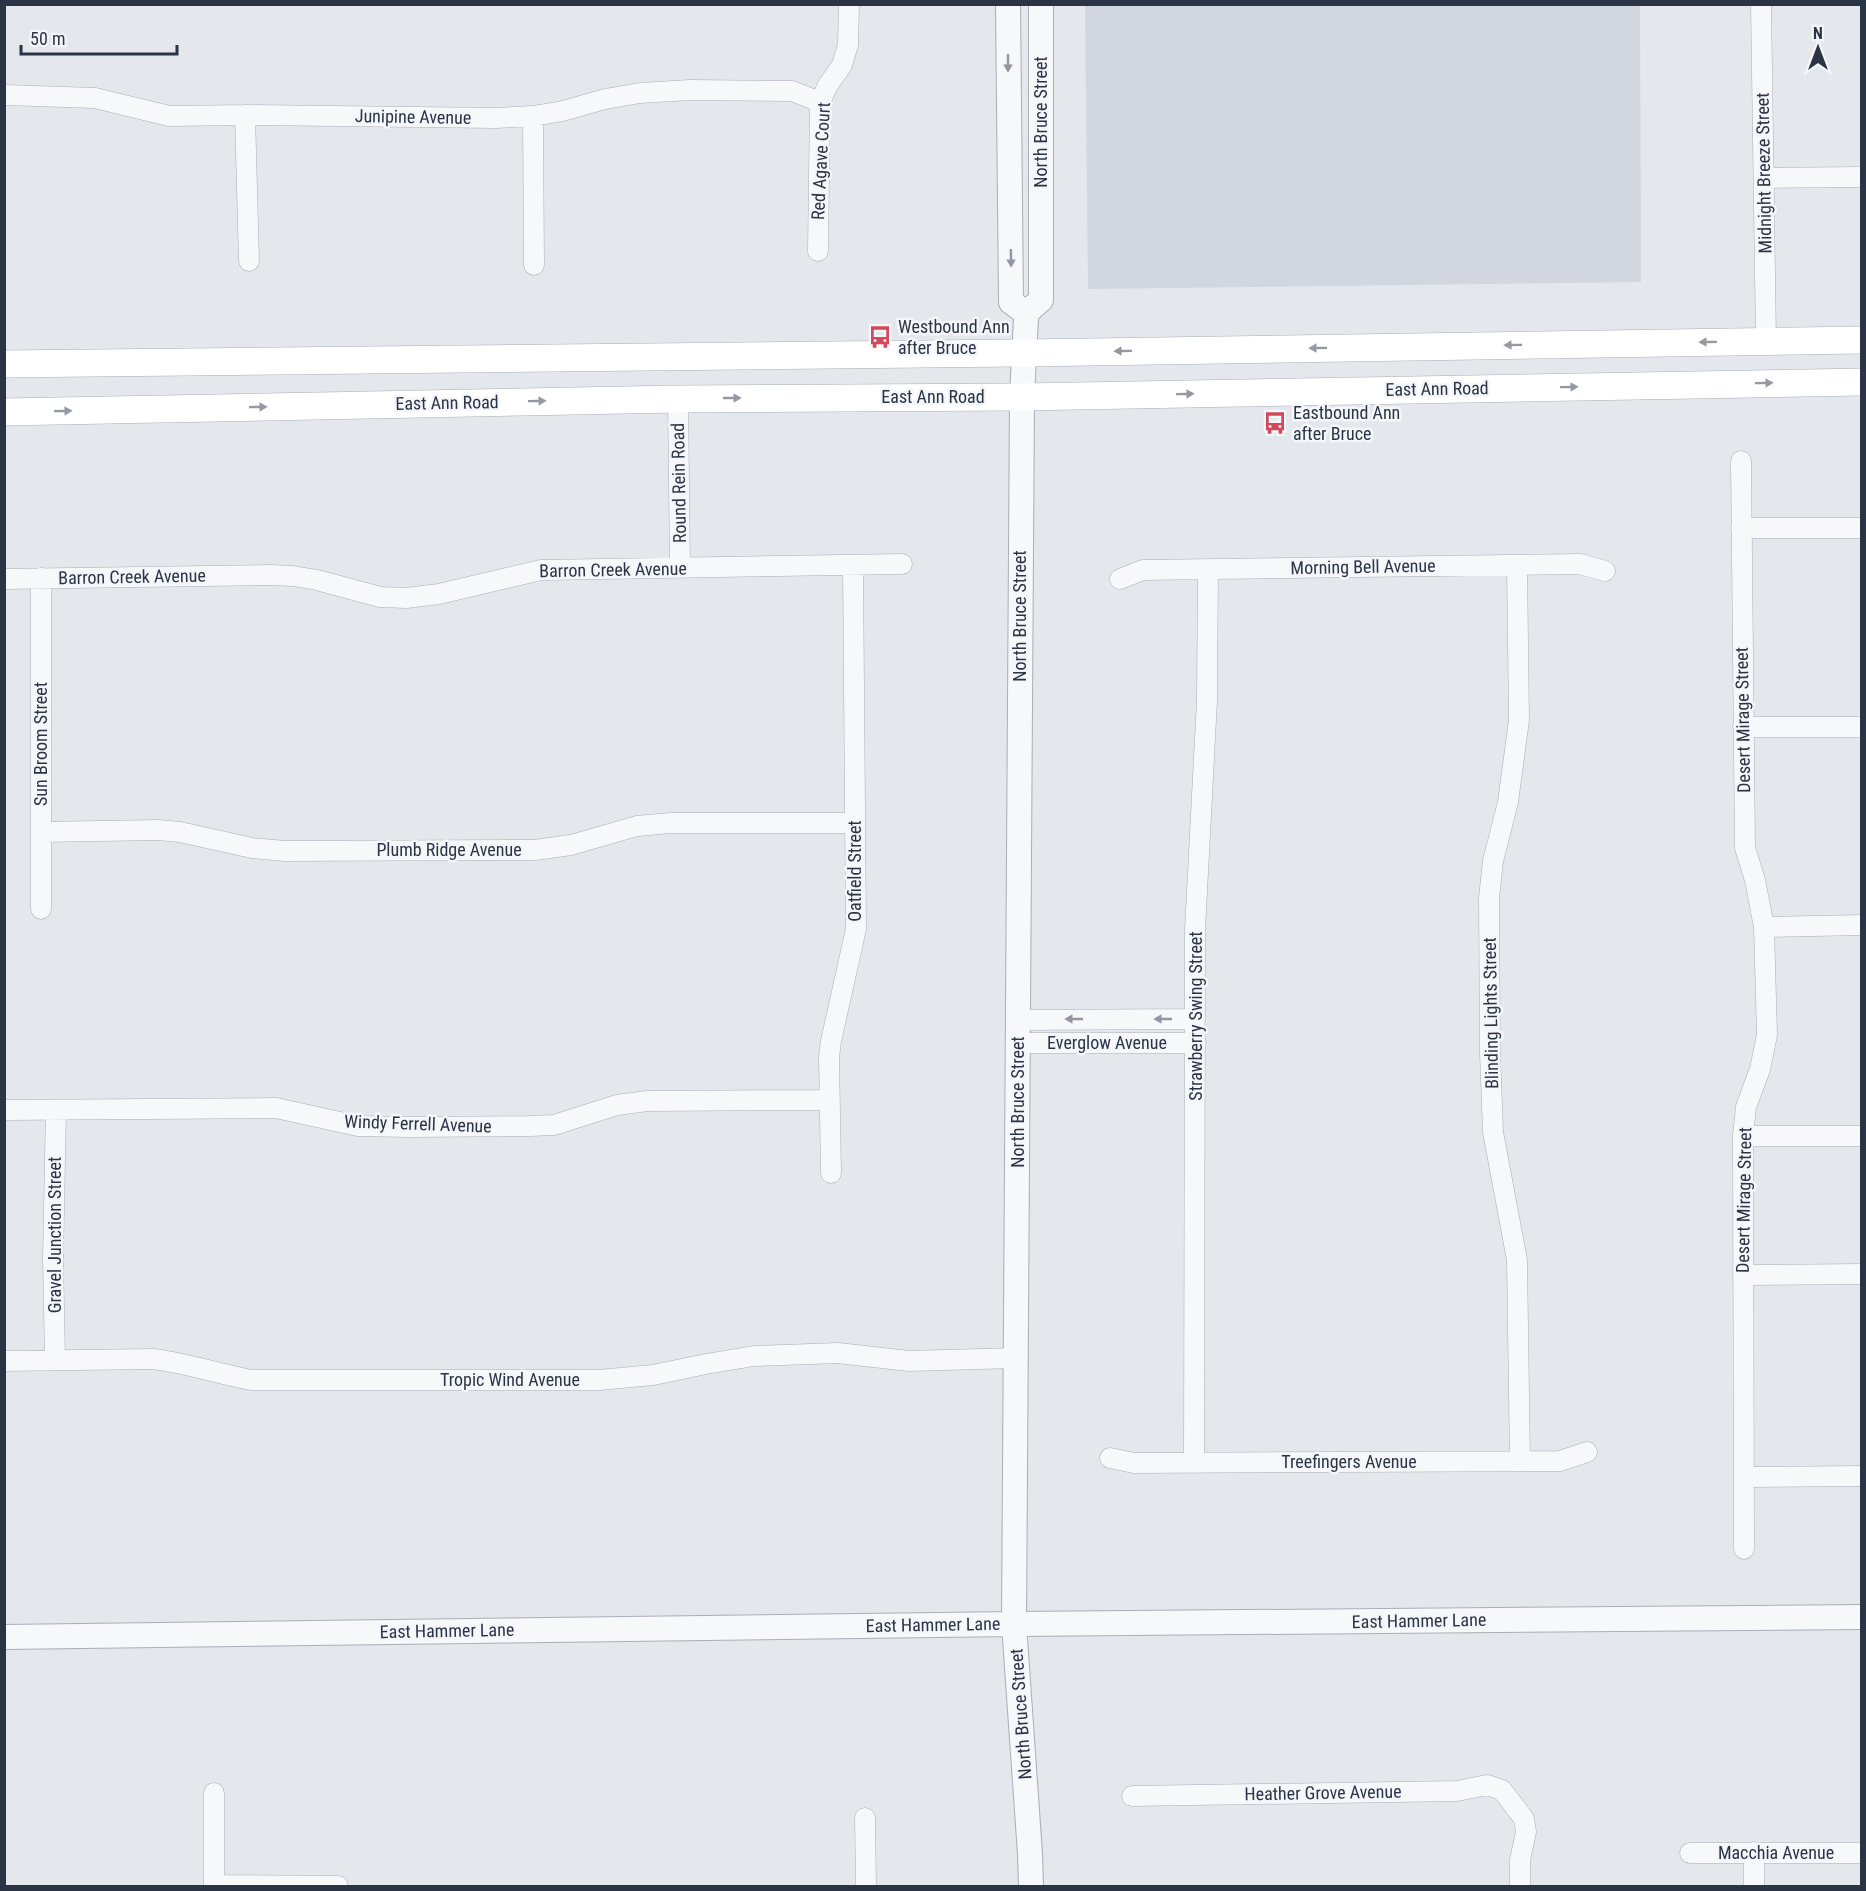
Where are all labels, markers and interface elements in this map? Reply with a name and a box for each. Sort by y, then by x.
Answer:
scale bar [21,18,177,56]
north arrow [1788,18,1848,78]
text: N [1813,24,1823,43]
text: 50 m [30,28,65,49]
one-way arrow [1003,53,1013,72]
street label: North Bruce Street [1030,56,1051,188]
street label: Midnight Breeze Street [1752,92,1775,254]
street label: Red Agave Court [807,101,834,221]
street label: Junipine Avenue [355,105,471,128]
one-way arrow [1006,248,1016,267]
place label: Westbound Ann after Bruce [898,316,1010,358]
bus stop icon: Westbound Ann after Bruce [867,324,893,350]
one-way arrow [1698,337,1717,347]
one-way arrow [1503,341,1522,350]
one-way arrow [1308,344,1327,353]
one-way arrow [1113,346,1132,355]
street label: East Ann Road [1385,377,1489,400]
one-way arrow [1755,379,1774,388]
one-way arrow [1560,382,1579,392]
street label: East Ann Road [881,386,985,407]
one-way arrow [1176,389,1195,398]
street label: East Ann Road [395,391,499,414]
one-way arrow [722,393,741,403]
one-way arrow [527,397,546,406]
one-way arrow [248,402,267,412]
place label: Eastbound Ann after Bruce [1293,402,1400,444]
one-way arrow [53,406,72,416]
bus stop icon: Eastbound Ann after Bruce [1262,410,1288,436]
street label: Round Rein Road [667,423,690,543]
street label: North Bruce Street [1009,550,1030,682]
street label: Morning Bell Avenue [1290,555,1436,578]
street label: Barron Creek Avenue [539,558,687,581]
street label: Barron Creek Avenue [58,565,206,588]
street label: Desert Mirage Street [1731,647,1754,793]
street label: Sun Broom Street [30,682,51,806]
street label: Oatfield Street [844,820,865,922]
street label: Plumb Ridge Avenue [376,839,522,860]
street label: Strawberry Swing Street [1185,931,1206,1101]
street label: Blinding Lights Street [1479,937,1502,1089]
one-way arrow [1065,1014,1084,1024]
one-way arrow [1154,1014,1173,1024]
street label: Everglow Avenue [1047,1032,1167,1053]
street label: North Bruce Street [1007,1036,1028,1168]
street label: Windy Ferrell Avenue [344,1110,492,1137]
street label: Desert Mirage Street [1732,1127,1755,1273]
street label: Gravel Junction Street [44,1157,65,1313]
street label: Tropic Wind Avenue [440,1369,580,1390]
street label: Treefingers Avenue [1281,1451,1417,1472]
street label: East Hammer Lane [1352,1609,1486,1632]
street label: East Hammer Lane [866,1613,1000,1636]
street label: East Hammer Lane [380,1619,514,1642]
street label: North Bruce Street [1005,1648,1036,1780]
street label: Heather Grove Avenue [1244,1781,1402,1804]
street label: Macchia Avenue [1718,1842,1834,1863]

